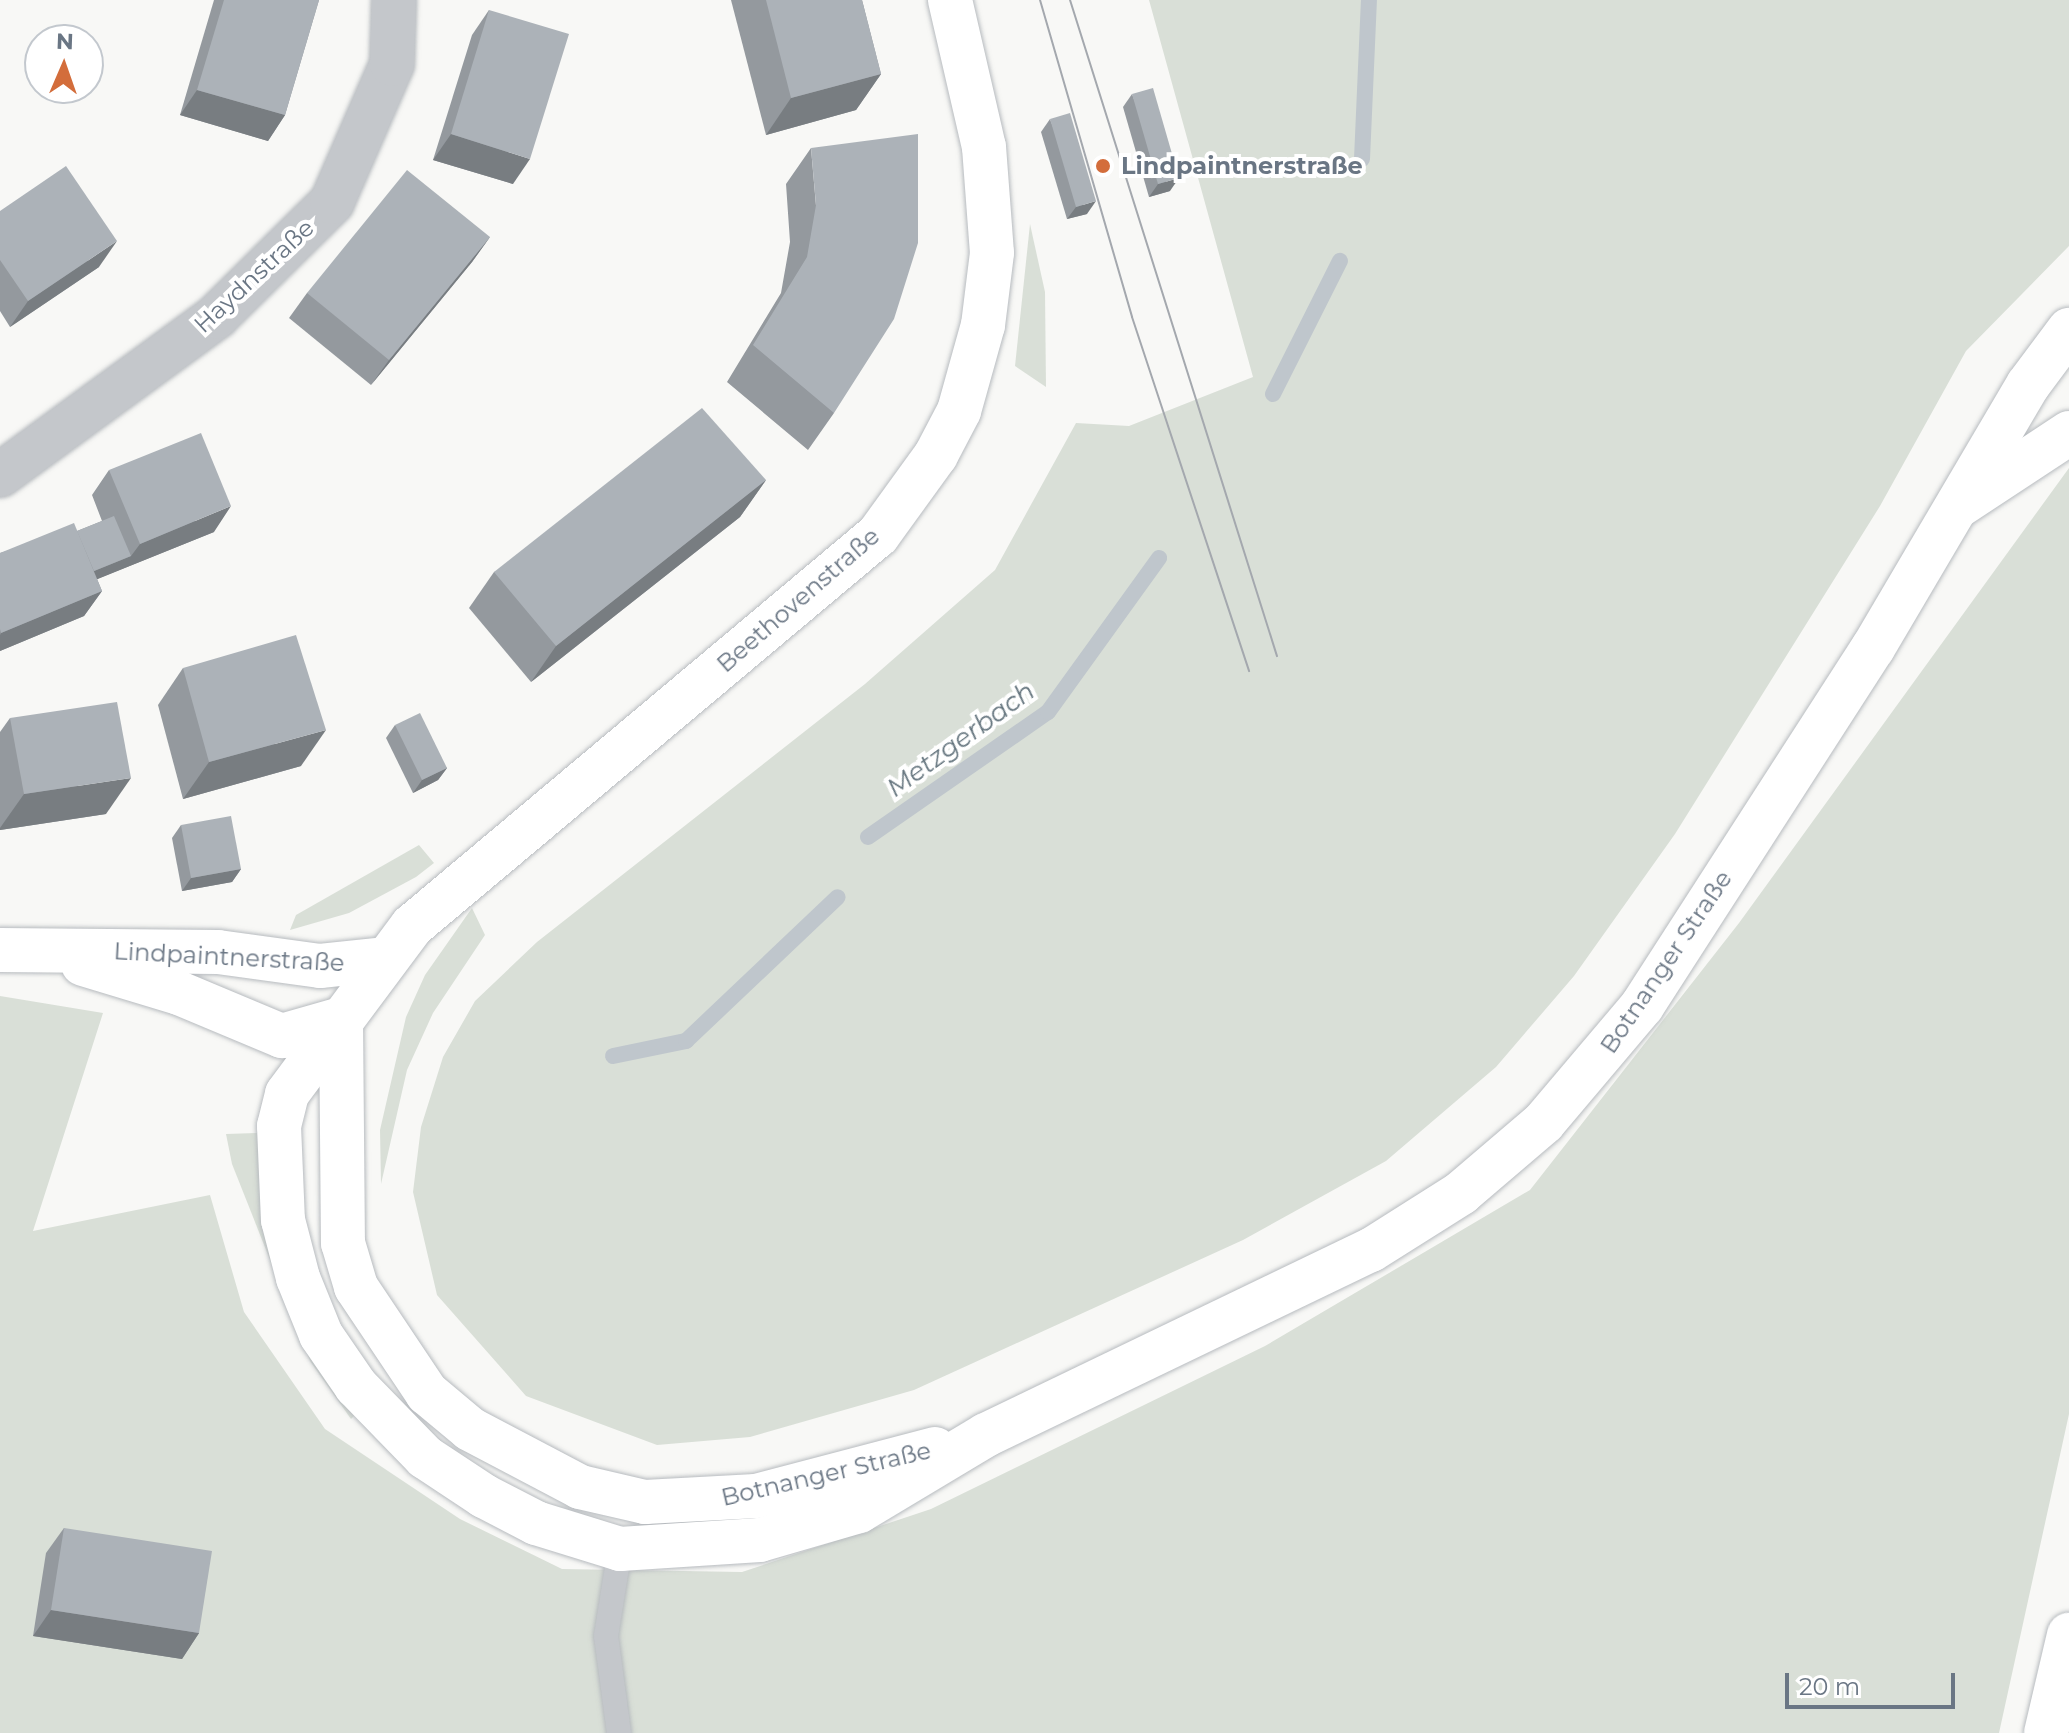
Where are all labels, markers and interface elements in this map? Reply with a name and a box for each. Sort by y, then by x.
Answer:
north arrow [24,24,104,104]
text: N [55,28,74,55]
place label: Lindpaintnerstraße [1121,152,1363,180]
marker: Lindpaintnerstraße [1092,155,1114,177]
street label: Haydnstraße [188,213,320,339]
street label: Beethovenstraße [711,522,885,678]
water label: Metzgerbach [881,676,1041,804]
street label: Botnanger Straße [1594,865,1738,1059]
street label: Lindpaintnerstraße [113,937,345,977]
street label: Botnanger Straße [718,1436,934,1512]
scale bar [1789,1657,1959,1707]
text: 20 m [1799,1672,1860,1701]

